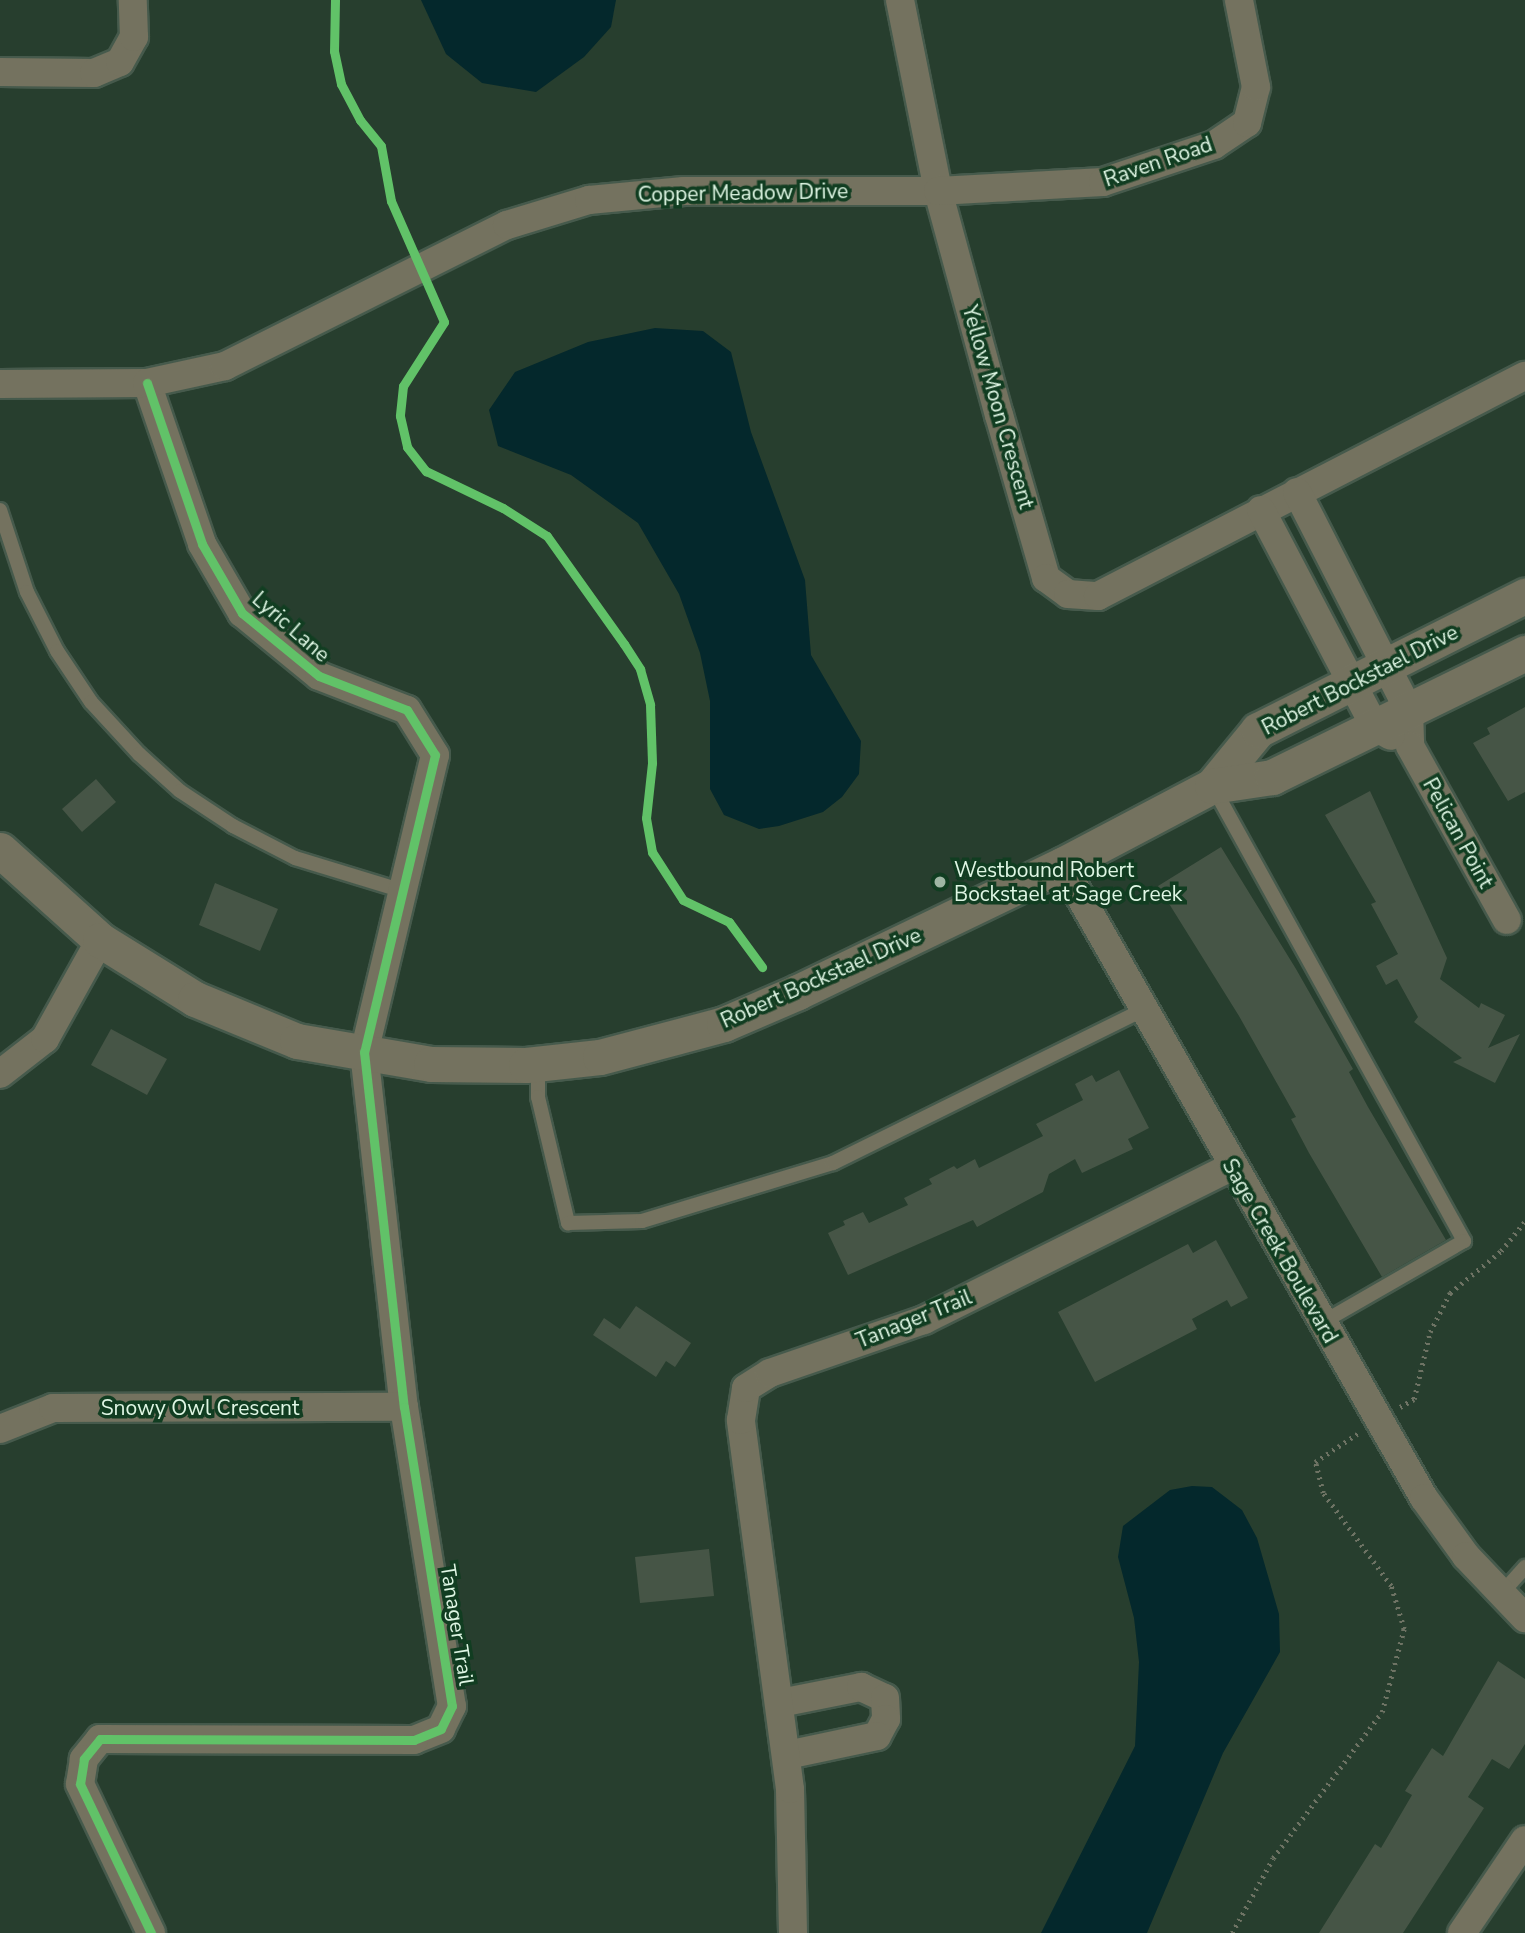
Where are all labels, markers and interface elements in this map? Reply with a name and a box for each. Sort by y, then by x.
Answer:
street label: Raven Road [1100,132,1216,192]
street label: Copper Meadow Drive [638,179,848,207]
street label: Yellow Moon Crescent [957,302,1039,512]
street label: Lyric Lane [247,587,335,667]
street label: Robert Bockstael Drive [1258,620,1462,740]
street label: Pelican Point [1417,774,1499,892]
place label: Westbound Robert Bockstael at Sage Creek [954,857,1182,907]
marker: Westbound Robert Bockstael at Sage Creek [932,874,948,890]
street label: Robert Bockstael Drive [717,922,925,1034]
street label: Sage Creek Boulevard [1217,1154,1343,1348]
street label: Tanager Trail [853,1284,975,1354]
street label: Snowy Owl Crescent [101,1395,299,1421]
street label: Tanager Trail [435,1563,479,1687]

